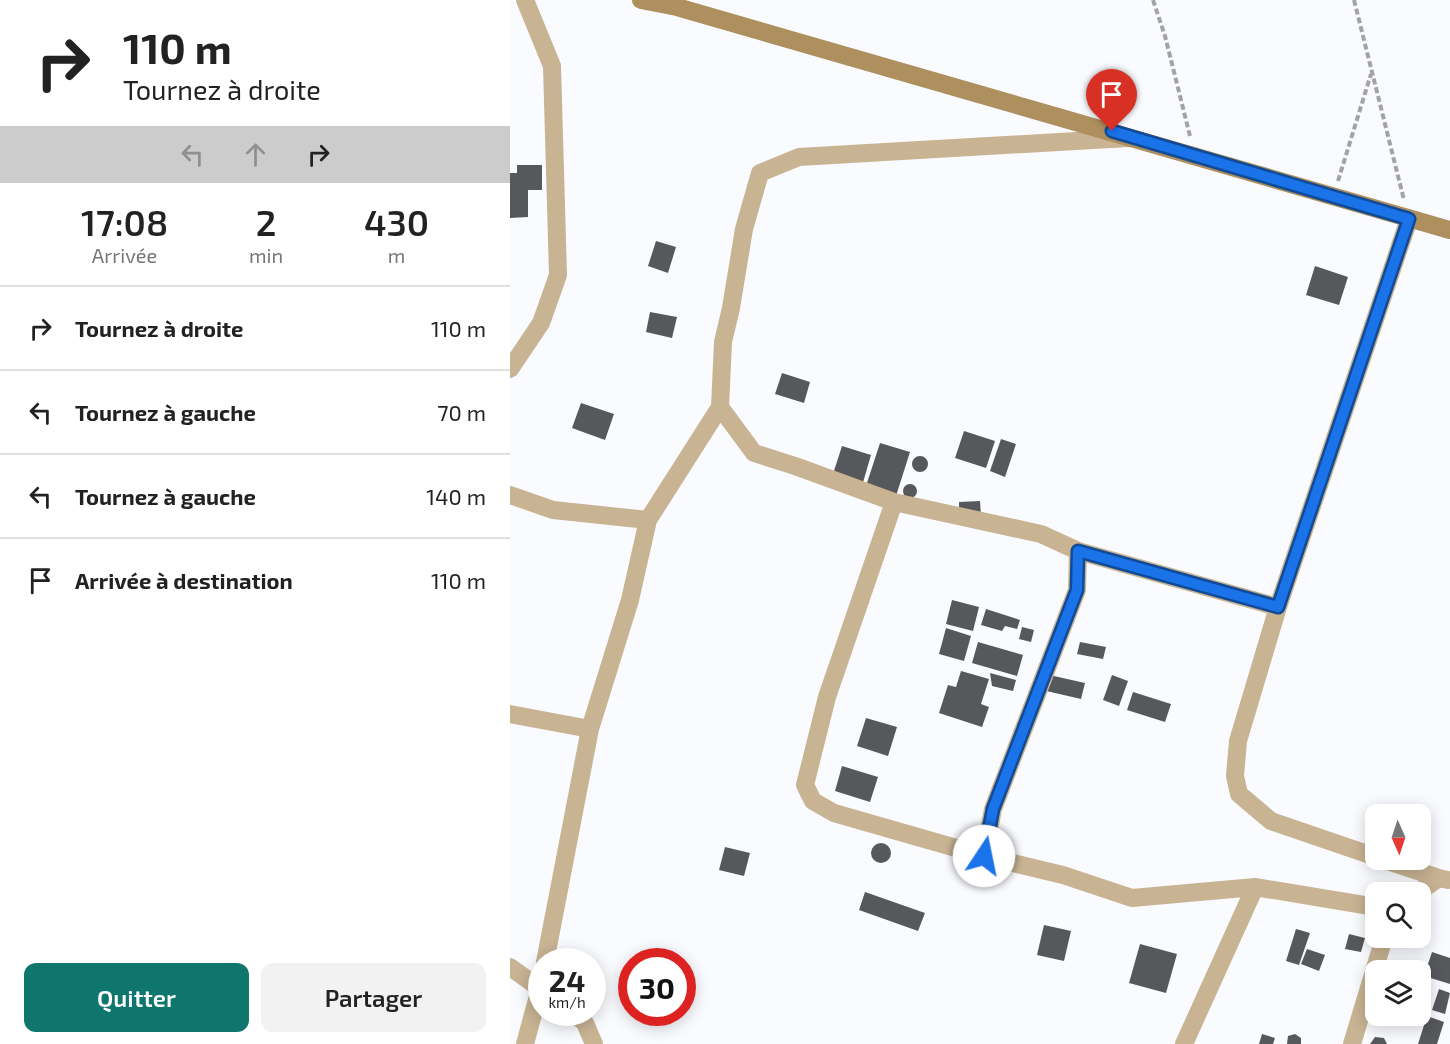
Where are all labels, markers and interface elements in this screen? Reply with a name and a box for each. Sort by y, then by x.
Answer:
text: 110 m [123,22,232,72]
icon: right [24,24,102,102]
pin [1086,69,1137,131]
text: Tournez à droite [123,73,321,105]
icon: arrive [1095,78,1128,111]
icon: left [176,138,209,171]
icon: ahead [239,138,272,171]
icon: right [302,138,335,171]
text: 17:08 [81,200,168,243]
text: 2 [256,200,276,243]
text: 430 [364,200,429,243]
text: Arrivée [92,243,157,267]
text: min [249,243,283,267]
text: m [388,243,405,267]
icon: right [24,312,57,345]
text: Tournez à droite [75,315,244,341]
text: 110 m [431,315,486,341]
icon: left [24,396,57,429]
text: Tournez à gauche [75,399,256,425]
text: 70 m [437,399,486,425]
icon: left [24,480,57,513]
text: Tournez à gauche [75,483,256,509]
text: 140 m [426,483,486,509]
icon: arrive [24,564,57,597]
text: Arrivée à destination [75,567,293,593]
text: 110 m [431,567,486,593]
north arrow [1365,804,1431,870]
map controls [1365,804,1431,1026]
position arrow [952,824,1016,888]
button: search [1365,882,1431,948]
speed limit sign: 30 [618,948,696,1026]
button: layers [1365,960,1431,1026]
text: 24 [549,962,585,998]
button: Quitter [24,963,249,1032]
button: Partager [261,963,486,1032]
text: km/h [548,993,586,1011]

